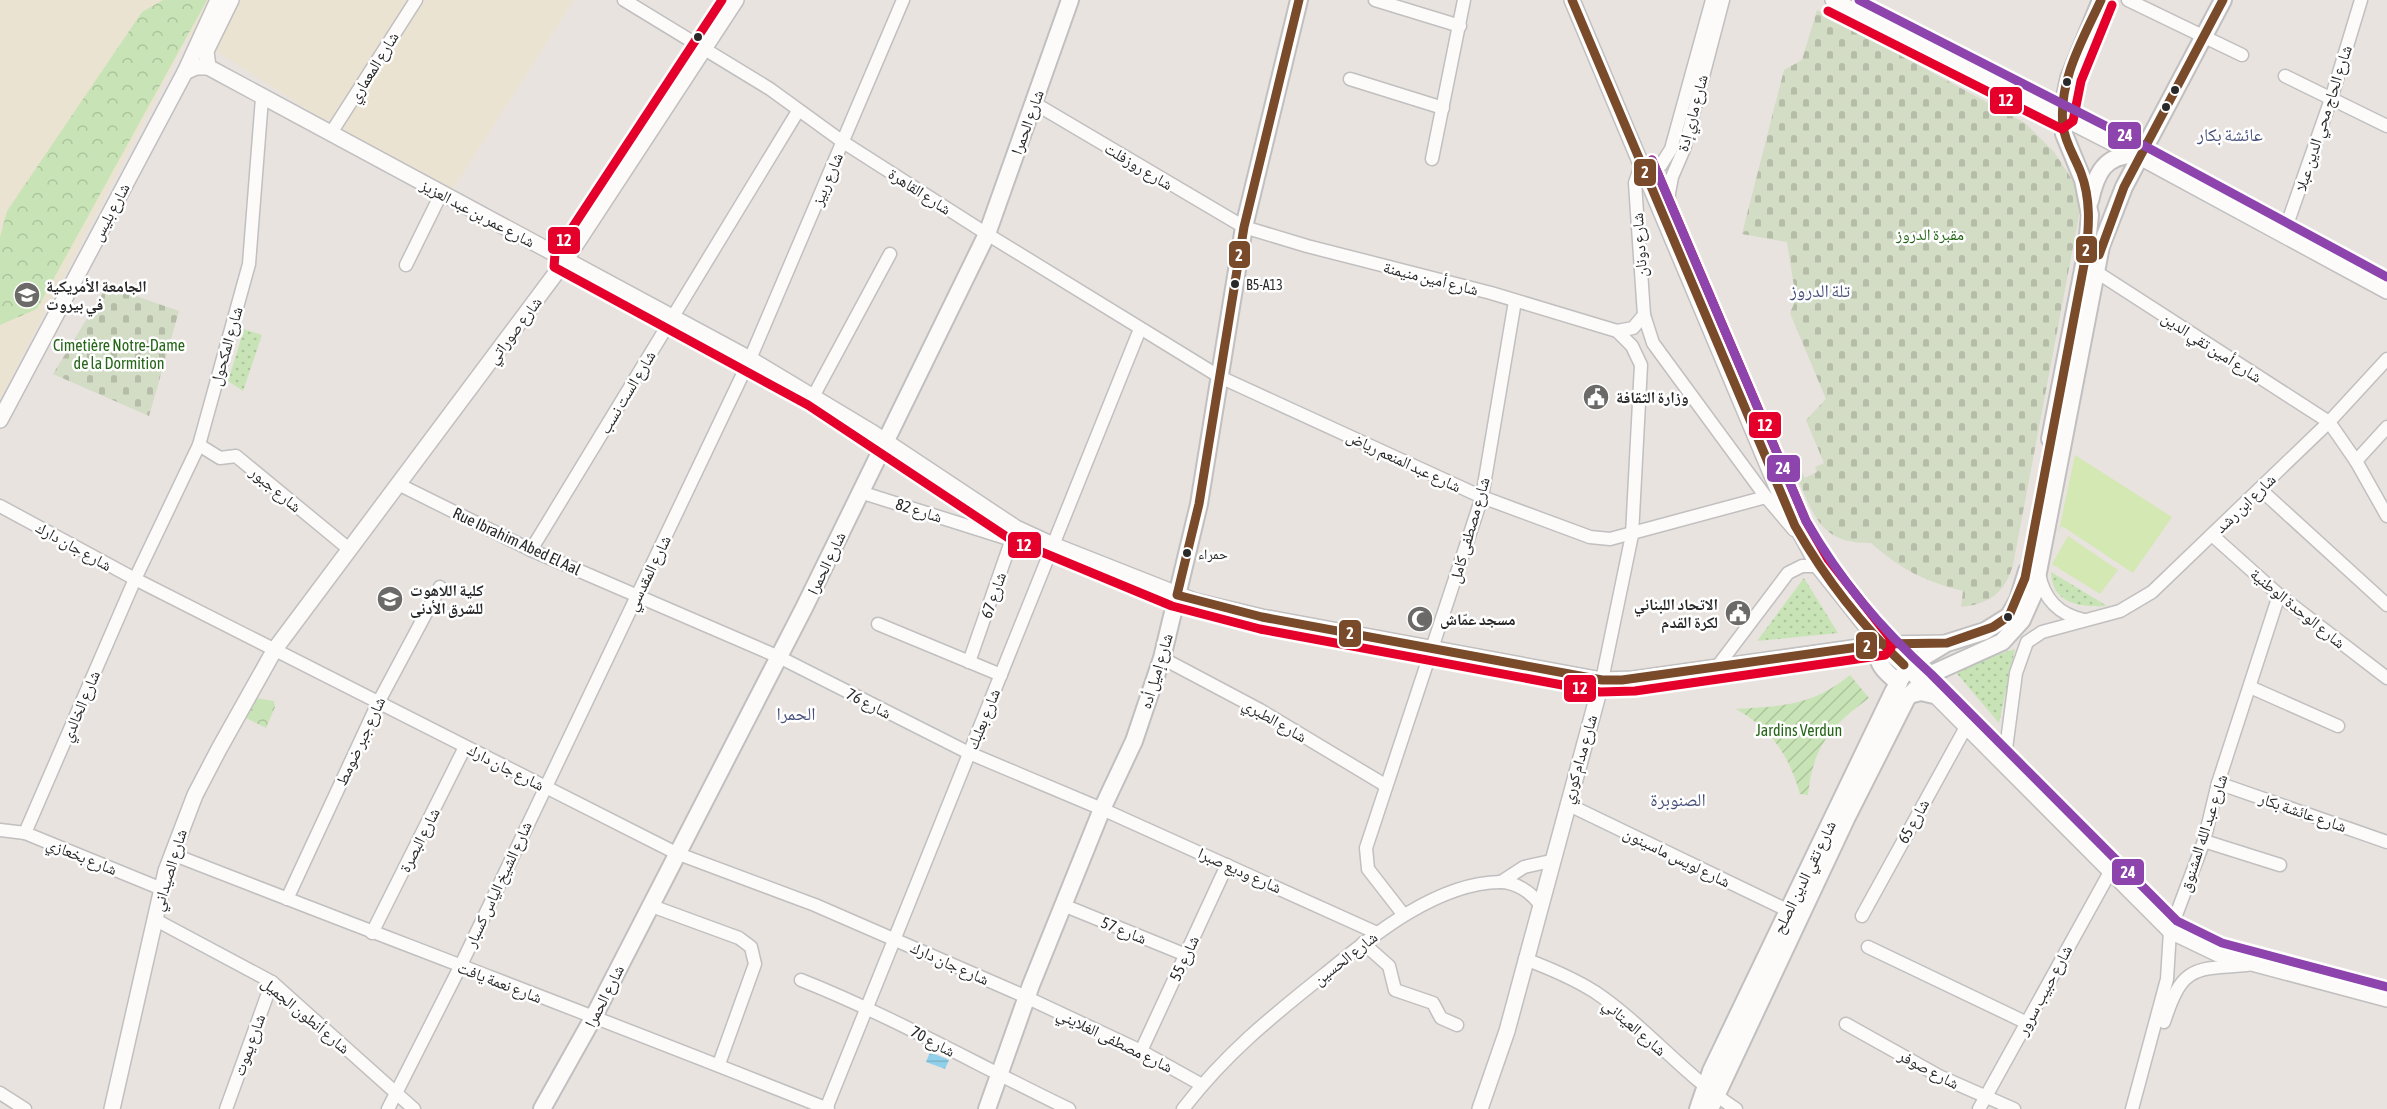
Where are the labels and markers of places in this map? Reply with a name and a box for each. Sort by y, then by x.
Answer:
unlabelled marker [692,31,704,43]
unlabelled marker [2061,76,2073,88]
unlabelled marker [2169,84,2181,96]
unlabelled marker [2160,101,2172,113]
place label: الجامعة الأمريكية في بيروت [46,277,147,317]
place label: B5-A13 [1246,277,1283,293]
marker: B5-A13 [1229,278,1241,290]
school or university icon: الجامعة الأمريكية في بيروت [12,280,42,310]
public building icon: وزارة الثقافة [1581,382,1611,412]
place label: وزارة الثقافة [1616,388,1689,406]
place label: حمراء [1198,546,1228,563]
marker: حمراء [1181,547,1193,559]
place label: كلية اللاهوت للشرق الأدنى [410,581,484,618]
school or university icon: كلية اللاهوت للشرق الأدنى [375,584,405,614]
place label: الاتحاد اللبناني لكرة القدم [1634,595,1718,634]
public building icon: الاتحاد اللبناني لكرة القدم [1723,598,1753,628]
mosque icon: مسجد عمّاش [1405,604,1435,634]
place label: مسجد عمّاش [1440,610,1516,629]
unlabelled marker [2002,611,2014,623]

